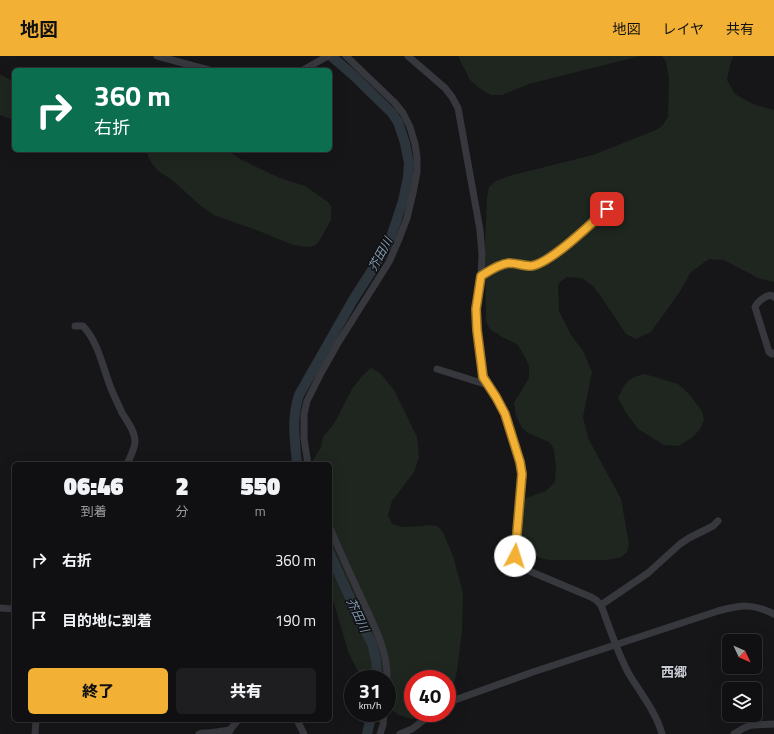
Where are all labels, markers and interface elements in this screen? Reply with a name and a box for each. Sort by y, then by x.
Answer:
text: 地図 [20,14,58,43]
text: 地図 [612,18,640,39]
text: レイヤ [662,18,704,39]
text: 共有 [726,18,754,39]
text: 360 m [94,74,171,117]
icon: right [28,84,80,136]
text: 右折 [94,114,130,141]
pin [590,192,624,226]
icon: arrive [596,198,618,220]
water label: 芥田川 [363,232,398,274]
text: 06:46 [64,468,124,504]
text: 2 [175,468,189,504]
text: 550 [241,468,280,504]
text: 到着 [81,501,107,521]
text: 分 [176,501,189,521]
text: m [255,501,266,521]
position arrow [494,535,536,577]
icon: right [28,549,50,571]
text: 右折 [62,549,92,572]
text: 360 m [275,549,316,572]
water label: 芥田川 [342,595,375,637]
icon: arrive [28,609,50,631]
text: 目的地に到着 [62,609,152,632]
text: 190 m [275,609,316,632]
north arrow [722,634,762,674]
map controls [722,634,762,722]
district label: 西郷 [661,662,687,682]
button: 終了 [28,668,168,714]
button: 共有 [176,668,316,714]
speed limit sign: 40 [404,670,456,722]
text: 31 [359,675,381,706]
button: layers [722,682,762,722]
text: km/h [359,698,381,713]

